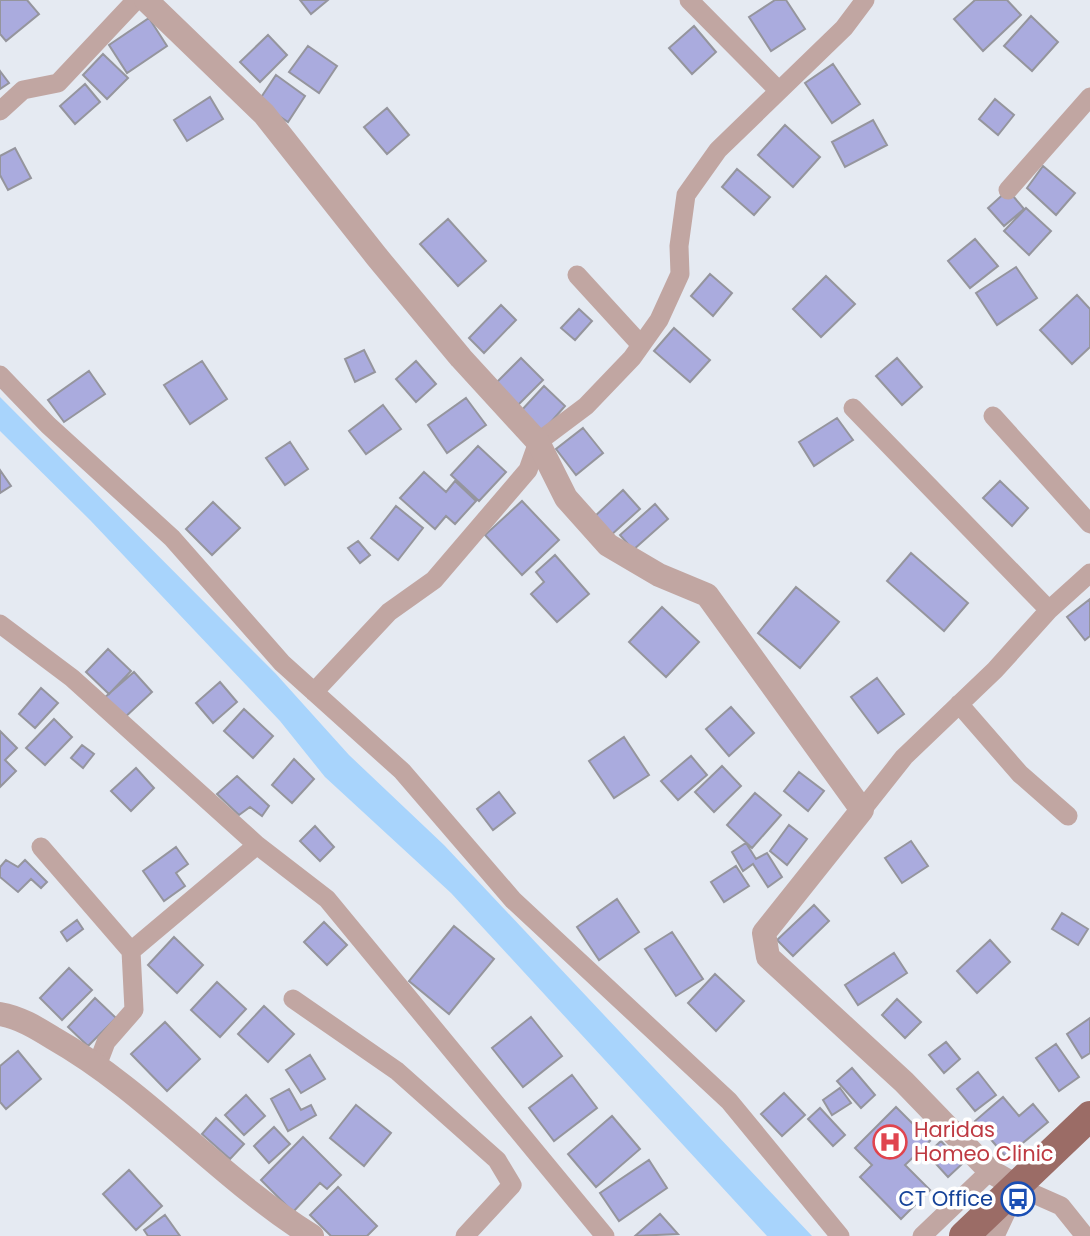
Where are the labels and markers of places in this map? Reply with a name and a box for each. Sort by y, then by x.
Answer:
place label: Haridas Homeo Clinic [914,1115,1054,1168]
hospital icon: Haridas Homeo Clinic [871,1123,909,1161]
bus stop icon: CT Office [999,1180,1037,1218]
place label: CT Office [899,1184,993,1213]

